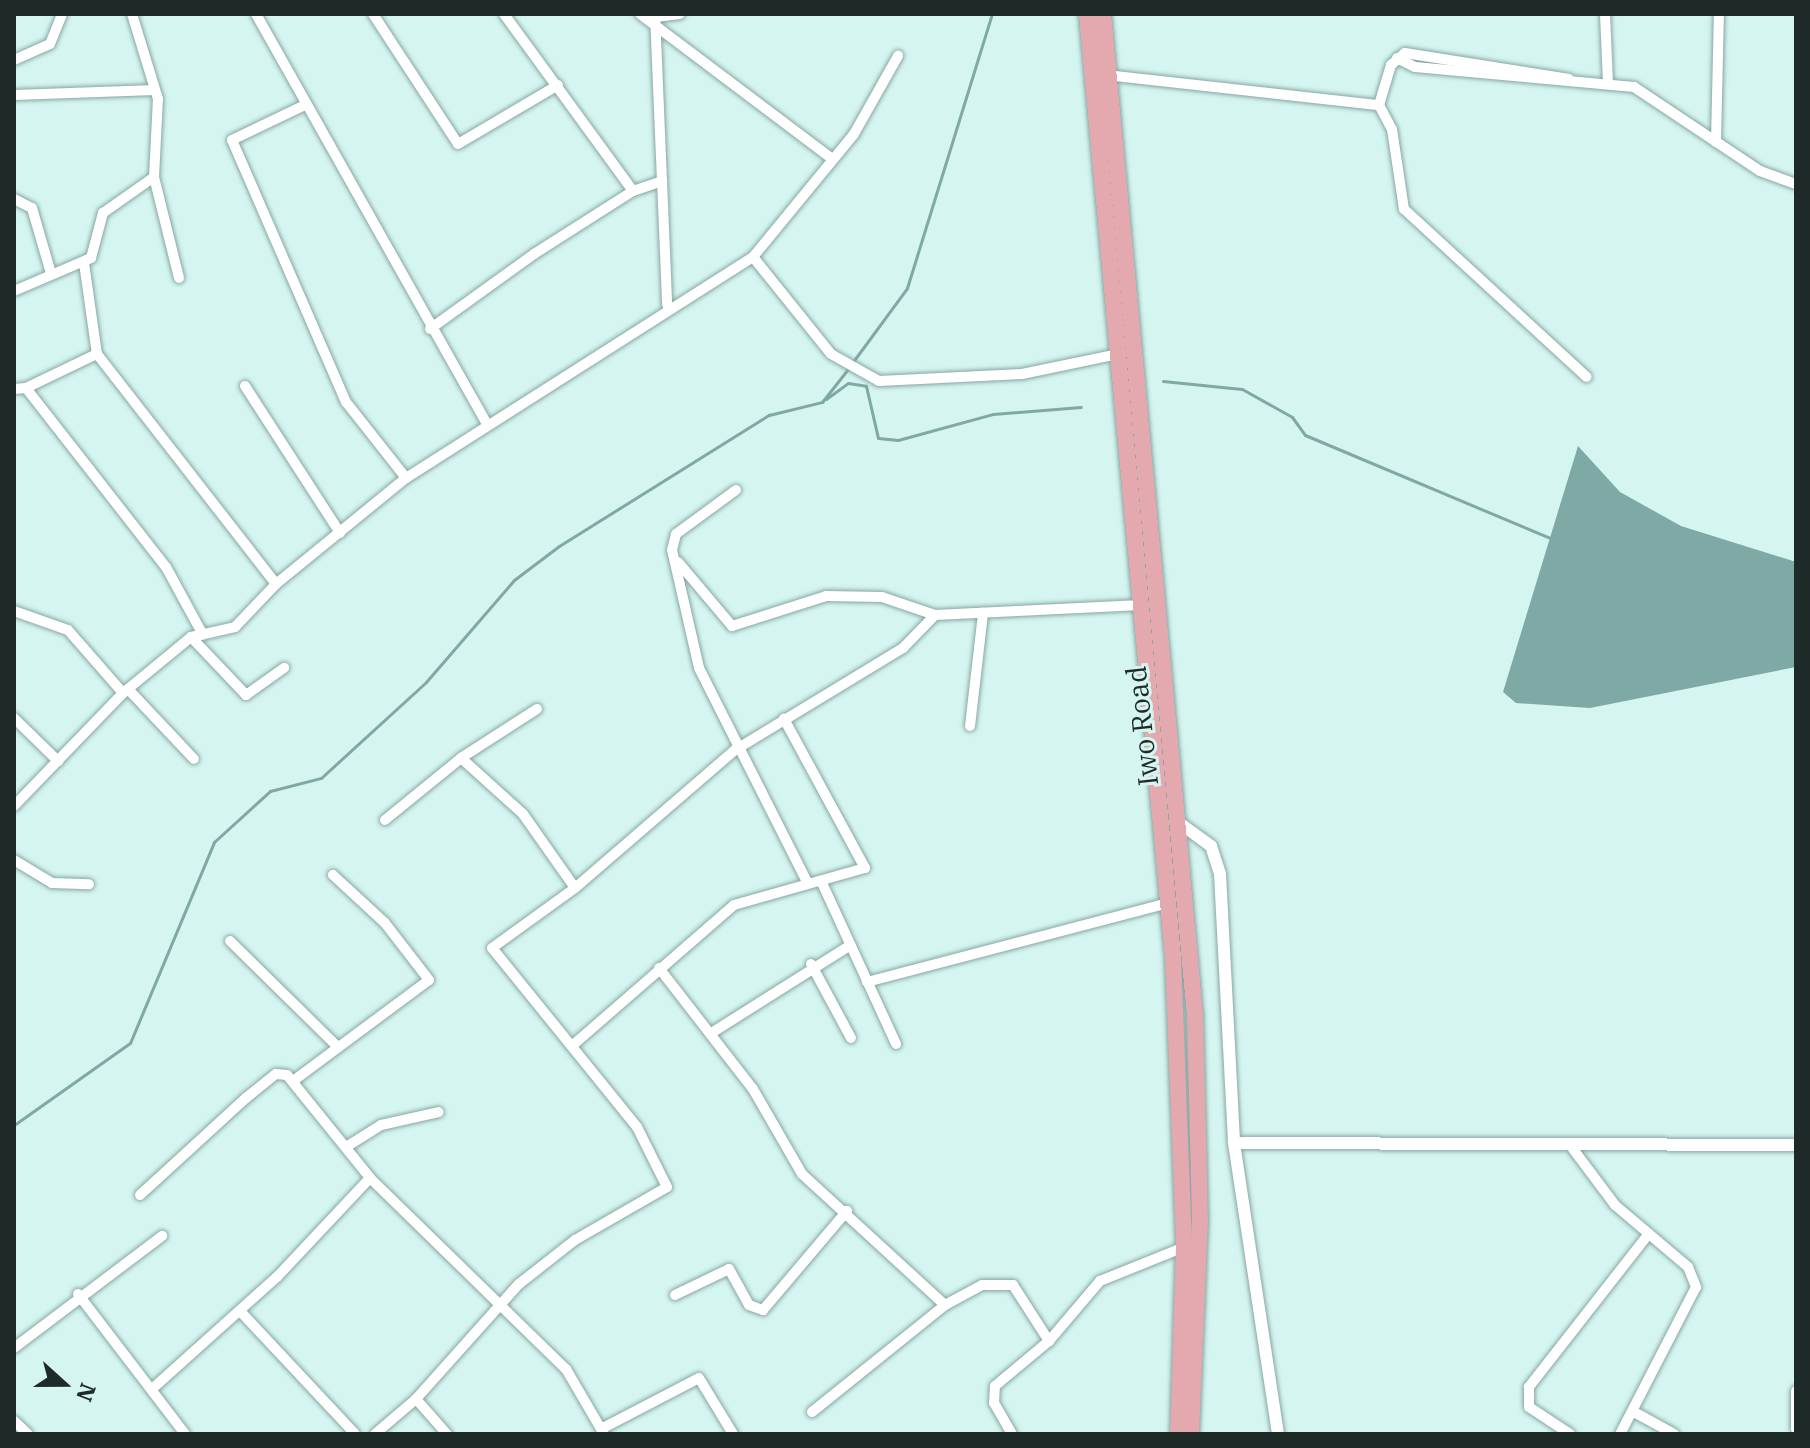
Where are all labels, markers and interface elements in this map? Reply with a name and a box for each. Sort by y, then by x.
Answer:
street label: Iwo Road [1119,664,1165,788]
north arrow [24,1344,104,1424]
text: N [70,1379,104,1406]

